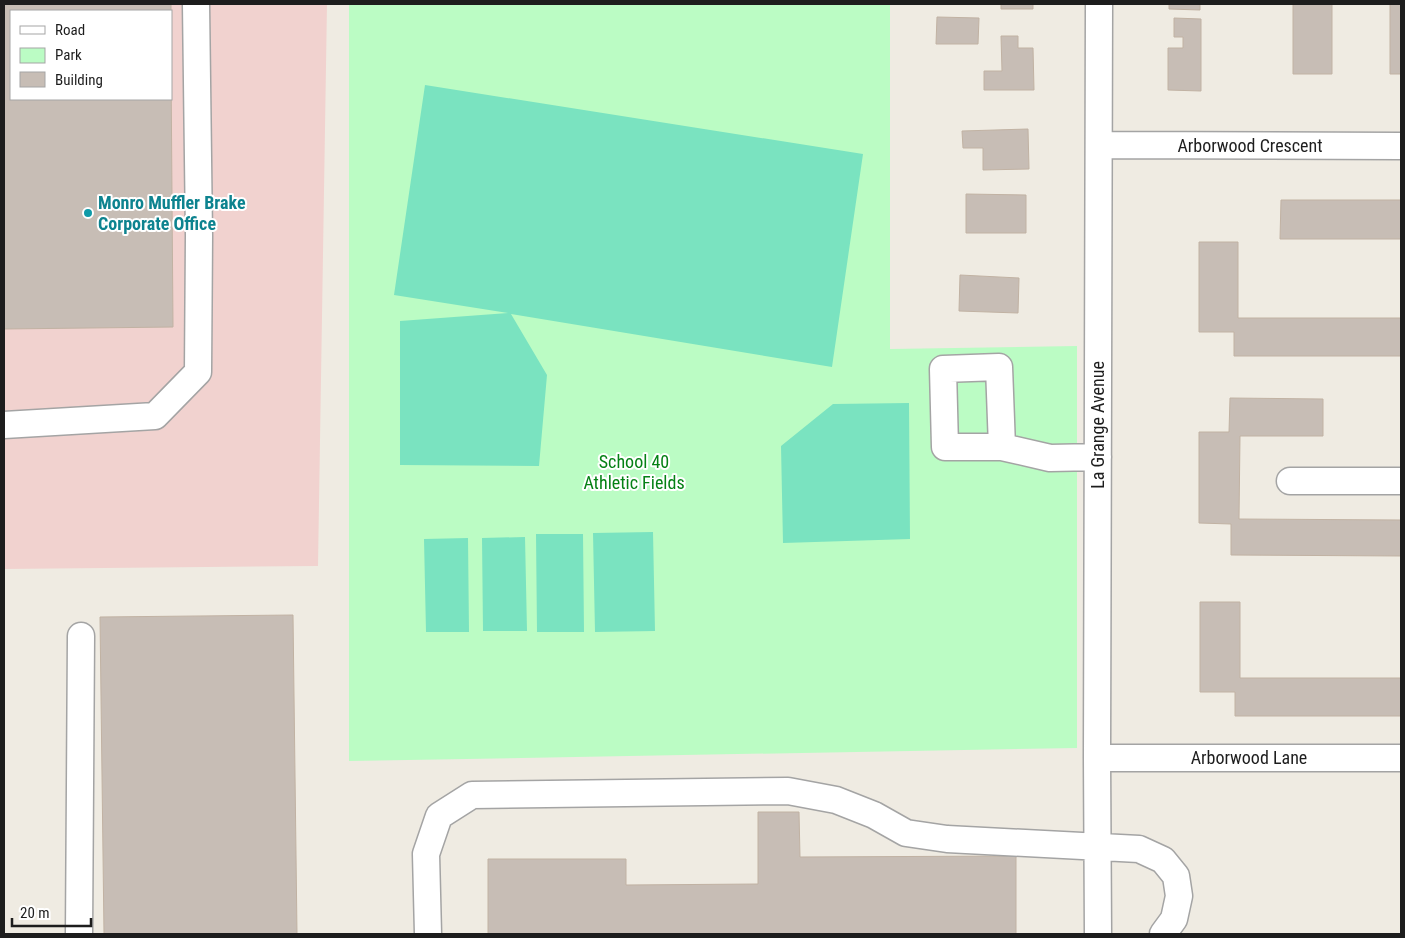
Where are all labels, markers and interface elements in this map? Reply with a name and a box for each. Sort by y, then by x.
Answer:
legend [10,10,172,100]
text: Road [55,21,85,39]
text: Park [55,46,82,64]
text: Building [55,71,103,89]
street label: Arborwood Crescent [1177,135,1323,156]
place label: Monro Muffler Brake Corporate Office [98,192,246,234]
marker: Monro Muffler Brake Corporate Office [82,207,94,219]
street label: La Grange Avenue [1087,361,1108,489]
park label: School 40 Athletic Fields [583,451,685,493]
street label: Arborwood Lane [1191,747,1307,768]
scale bar [12,896,91,928]
text: 20 m [20,904,50,922]

